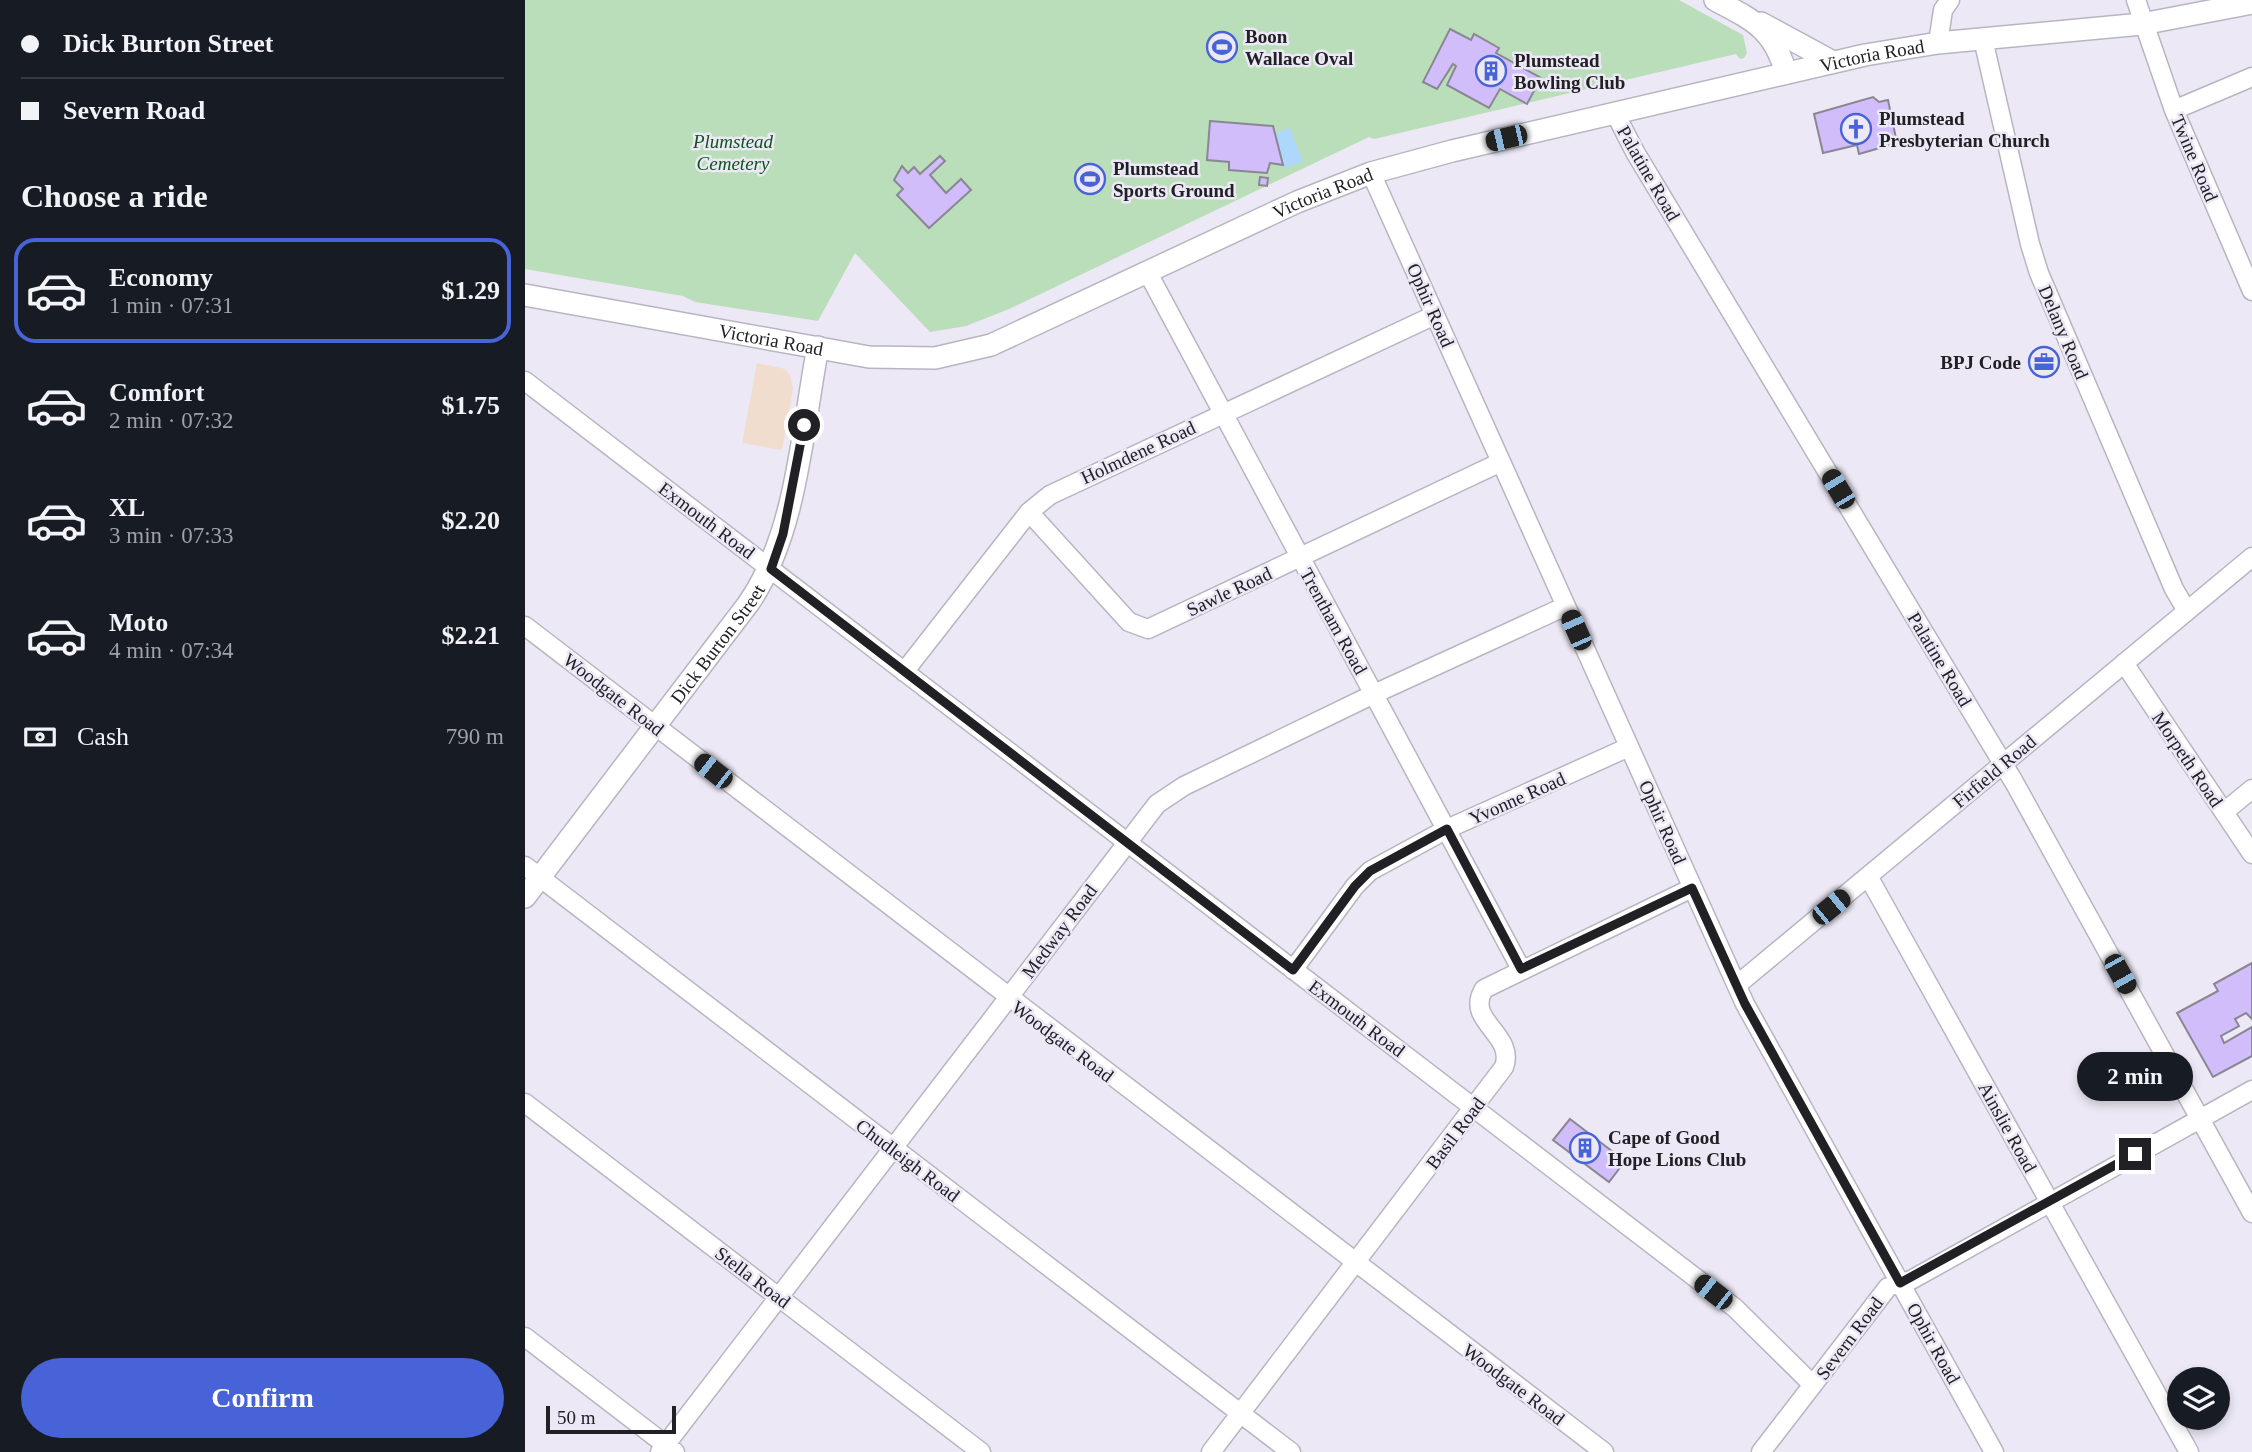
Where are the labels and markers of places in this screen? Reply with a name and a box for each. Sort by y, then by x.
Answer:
place label: Boon Wallace Oval [1245,26,1353,69]
sports icon: Boon Wallace Oval [1205,30,1239,64]
place label: Plumstead Bowling Club [1514,50,1625,93]
building icon: Plumstead Bowling Club [1474,54,1508,88]
place label: Plumstead Presbyterian Church [1879,108,2050,151]
church icon: Plumstead Presbyterian Church [1839,112,1873,146]
place label: Plumstead Sports Ground [1113,158,1235,201]
sports icon: Plumstead Sports Ground [1073,162,1107,196]
office icon: BPJ Code [2027,345,2061,379]
place label: BPJ Code [1940,352,2021,373]
place label: Cape of Good Hope Lions Club [1608,1127,1746,1170]
building icon: Cape of Good Hope Lions Club [1568,1131,1602,1165]

